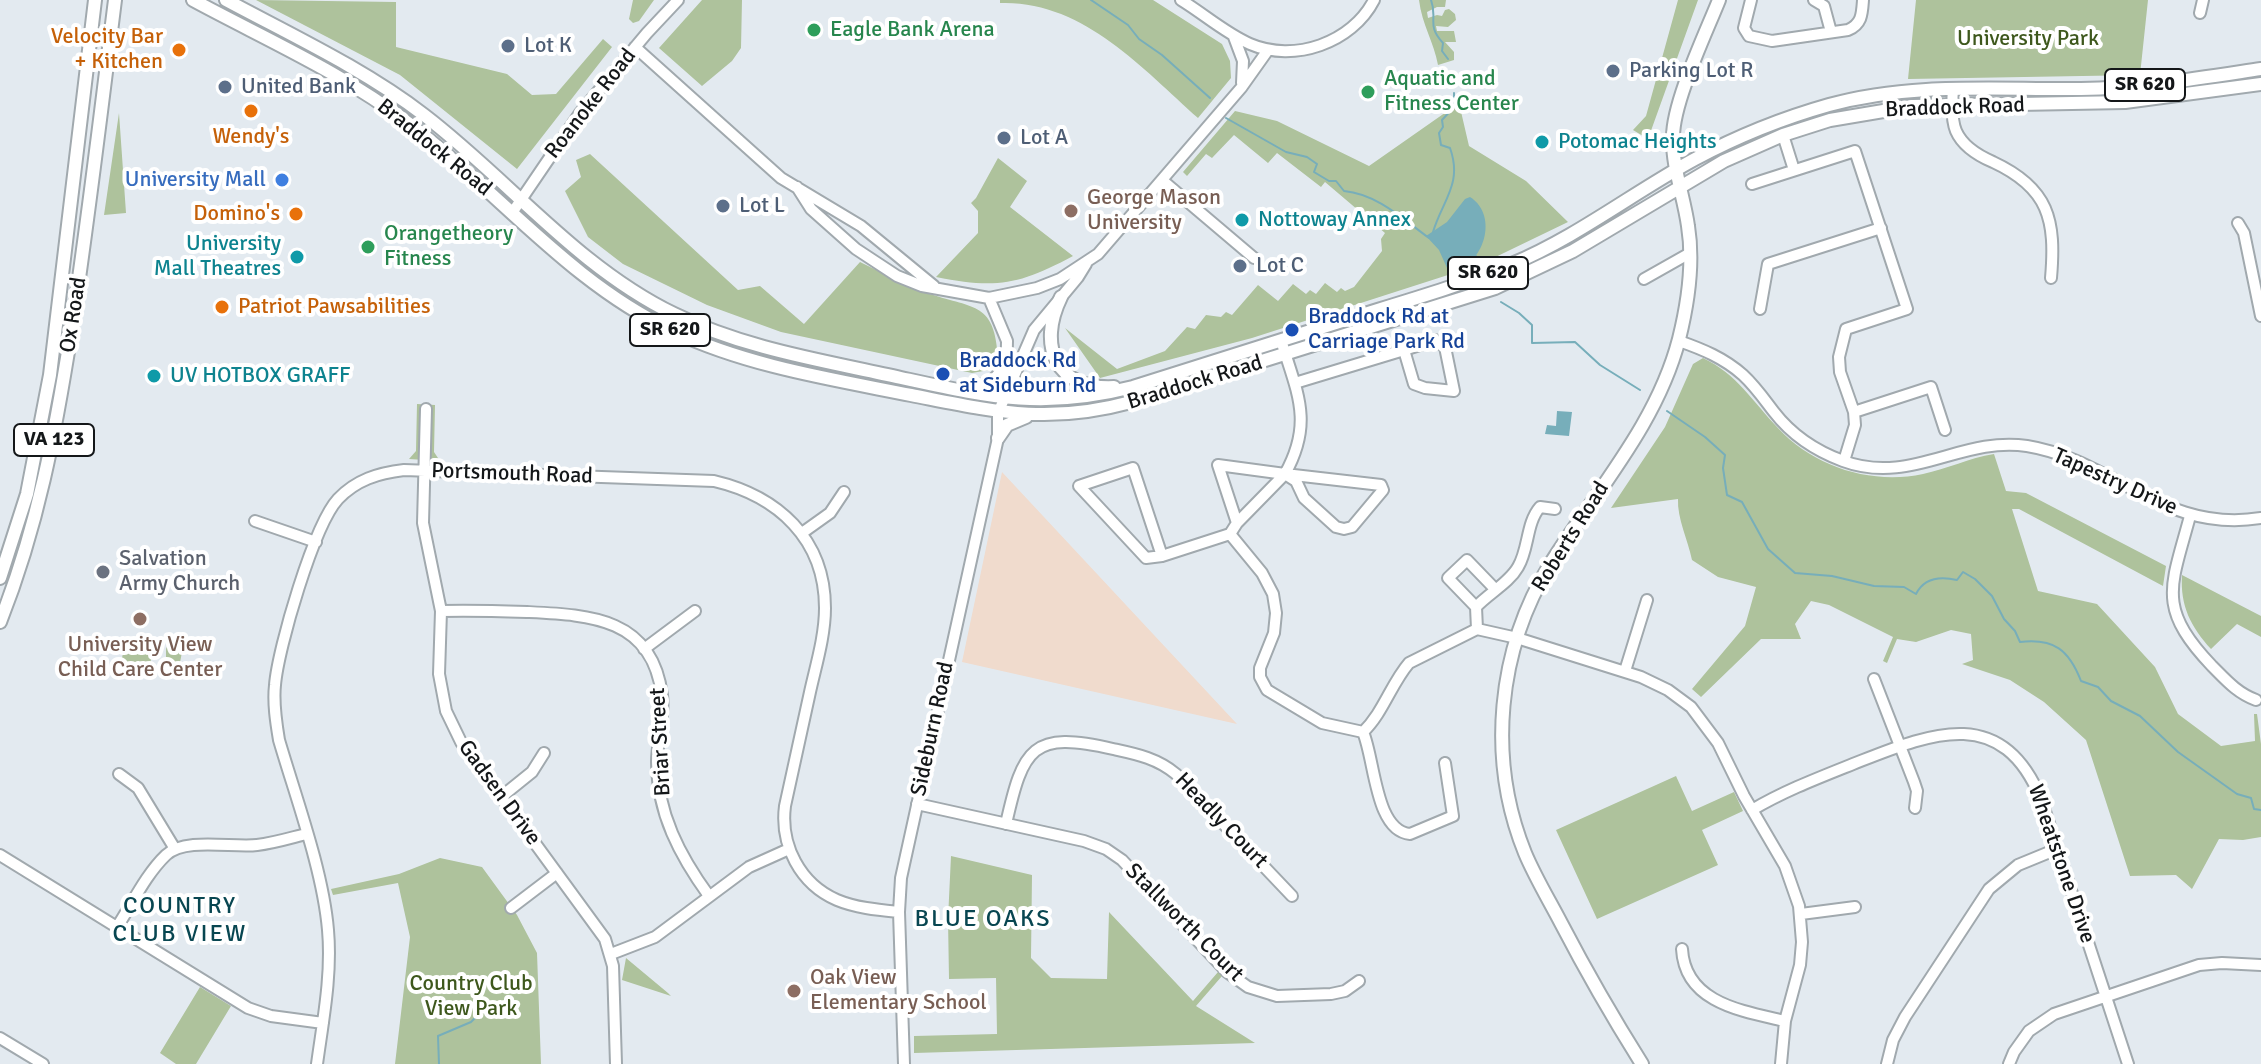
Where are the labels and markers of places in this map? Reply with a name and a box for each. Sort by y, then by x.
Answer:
place label: Eagle Bank Arena [830,17,995,43]
marker: Eagle Bank Arena [805,21,823,39]
place label: Velocity Bar + Kitchen [51,24,163,76]
place label: Lot K [524,33,572,59]
marker: Lot K [499,37,517,55]
marker: Velocity Bar + Kitchen [170,41,188,59]
place label: Parking Lot R [1629,58,1753,84]
marker: Parking Lot R [1604,62,1622,80]
place label: Aquatic and Fitness Center [1384,66,1519,118]
place label: United Bank [241,74,356,100]
marker: United Bank [216,78,234,96]
marker: Aquatic and Fitness Center [1359,83,1377,101]
marker: Wendy's [242,102,260,120]
place label: Wendy's [213,124,289,150]
place label: Lot A [1020,125,1068,151]
marker: Lot A [995,129,1013,147]
place label: Potomac Heights [1558,129,1717,155]
marker: Potomac Heights [1533,133,1551,151]
place label: University Mall [125,167,266,193]
marker: University Mall [273,171,291,189]
place label: George Mason University [1087,185,1221,236]
place label: Lot L [739,193,785,219]
marker: Lot L [714,197,732,215]
place label: Domino's [193,201,280,227]
marker: George Mason University [1062,202,1080,220]
marker: Domino's [287,205,305,223]
place label: Nottoway Annex [1258,207,1411,233]
marker: Nottoway Annex [1233,211,1251,229]
place label: Orangetheory Fitness [384,221,513,272]
place label: University Mall Theatres [154,231,281,282]
marker: Orangetheory Fitness [359,238,377,256]
marker: University Mall Theatres [288,248,306,266]
place label: Lot C [1256,253,1304,279]
marker: Lot C [1231,257,1249,275]
place label: Patriot Pawsabilities [238,294,431,320]
marker: Patriot Pawsabilities [213,298,231,316]
place label: Braddock Rd at Carriage Park Rd [1308,304,1465,356]
marker: Braddock Rd at Carriage Park Rd [1283,321,1301,339]
place label: Braddock Rd at Sideburn Rd [959,348,1096,400]
place label: UV HOTBOX GRAFF [170,363,350,389]
marker: Braddock Rd at Sideburn Rd [934,365,952,383]
marker: UV HOTBOX GRAFF [145,367,163,385]
place label: Salvation Army Church [119,546,240,598]
marker: Salvation Army Church [94,563,112,581]
marker: University View Child Care Center [131,610,149,628]
place label: University View Child Care Center [58,632,222,684]
place label: Oak View Elementary School [810,965,987,1016]
marker: Oak View Elementary School [785,982,803,1000]

